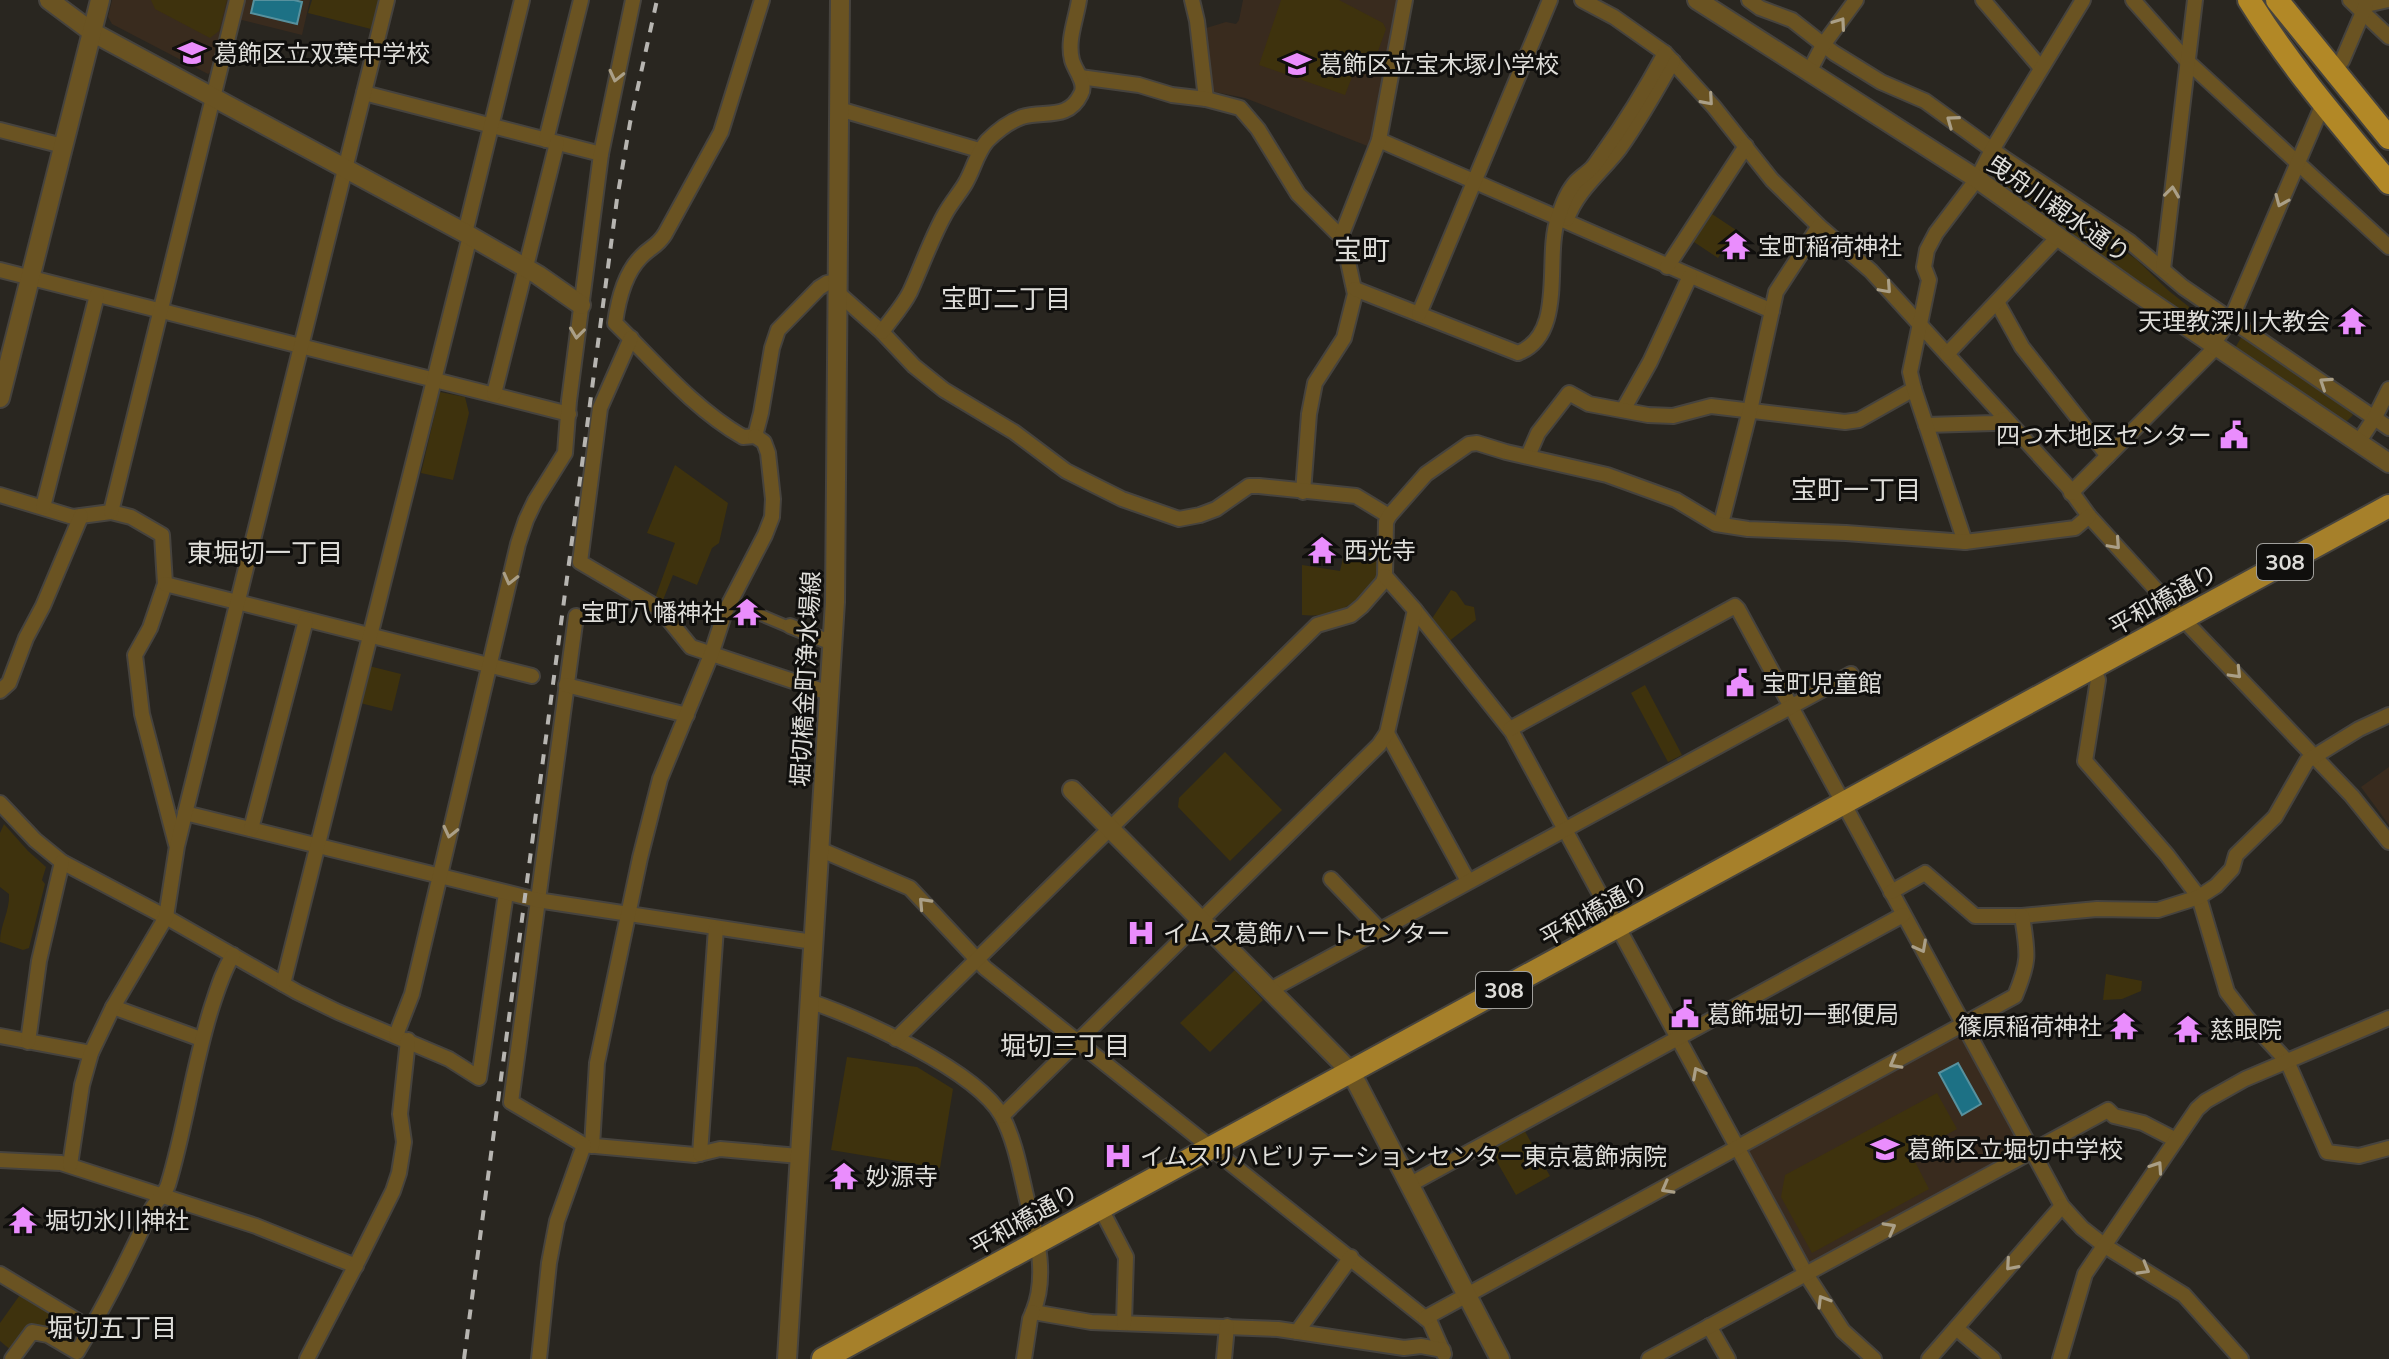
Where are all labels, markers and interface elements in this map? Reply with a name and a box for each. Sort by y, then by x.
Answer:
one-way arrow [1830,17,1845,31]
school or university icon: 葛飾区立双葉中学校 [177,38,207,68]
place label: 葛飾区立双葉中学校 [214,38,430,68]
school or university icon: 葛飾区立宝木塚小学校 [1282,49,1312,79]
place label: 葛飾区立宝木塚小学校 [1319,49,1559,79]
one-way arrow [608,69,625,82]
one-way arrow [1698,91,1712,105]
one-way arrow [1946,117,1961,131]
street label: 曳舟川親水通り [1982,148,2136,268]
one-way arrow [2164,185,2181,198]
one-way arrow [2275,193,2291,208]
temple icon: 宝町稲荷神社 [1721,231,1751,261]
place label: 宝町稲荷神社 [1758,231,1902,261]
district label: 宝町 [1334,232,1390,267]
one-way arrow [1877,279,1891,293]
district label: 宝町二丁目 [941,282,1071,315]
place label: 天理教深川大教会 [2138,306,2330,336]
temple icon: 天理教深川大教会 [2337,306,2367,336]
one-way arrow [569,327,586,340]
one-way arrow [2319,378,2334,393]
place label: 四つ木地区センター [1996,420,2212,450]
public building icon: 四つ木地区センター [2219,420,2249,450]
district label: 宝町一丁目 [1791,473,1921,506]
temple icon: 西光寺 [1307,535,1337,565]
place label: 西光寺 [1344,535,1416,565]
one-way arrow [2105,535,2120,550]
district label: 東堀切一丁目 [187,536,343,569]
road number: 308 [2257,544,2313,580]
street label: 平和橋通り [2103,557,2223,641]
street label: 堀切橋金町浄水場線 [784,570,826,788]
one-way arrow [502,572,519,585]
place label: 宝町八幡神社 [581,597,725,627]
temple icon: 宝町八幡神社 [732,597,762,627]
one-way arrow [2227,664,2241,679]
public building icon: 宝町児童館 [1725,668,1755,698]
place label: 宝町児童館 [1762,668,1882,698]
one-way arrow [442,825,459,838]
street label: 平和橋通り [1534,868,1654,952]
one-way arrow [918,898,933,912]
hospital icon: イムス葛飾ハートセンター [1126,918,1156,948]
place label: イムス葛飾ハートセンター [1163,918,1451,948]
one-way arrow [1911,938,1926,953]
road number: 308 [1476,972,1532,1008]
public building icon: 葛飾堀切一郵便局 [1670,999,1700,1029]
place label: 葛飾堀切一郵便局 [1707,999,1899,1029]
place label: 篠原稲荷神社 [1958,1011,2102,1041]
temple icon: 篠原稲荷神社 [2109,1011,2139,1041]
temple icon: 慈眼院 [2173,1014,2203,1044]
place label: 慈眼院 [2210,1014,2282,1044]
district label: 堀切三丁目 [1000,1029,1130,1062]
one-way arrow [1889,1053,1904,1069]
one-way arrow [1692,1068,1708,1082]
school or university icon: 葛飾区立堀切中学校 [1870,1134,1900,1164]
place label: 葛飾区立堀切中学校 [1907,1134,2123,1164]
hospital icon: イムスリハビリテーションセンター東京葛飾病院 [1103,1141,1133,1171]
place label: イムスリハビリテーションセンター東京葛飾病院 [1140,1141,1667,1171]
temple icon: 妙源寺 [829,1161,859,1191]
place label: 妙源寺 [866,1161,938,1191]
one-way arrow [2148,1161,2163,1175]
street label: 平和橋通り [964,1177,1084,1261]
one-way arrow [1660,1178,1675,1193]
temple icon: 堀切氷川神社 [8,1205,38,1235]
place label: 堀切氷川神社 [45,1205,189,1235]
one-way arrow [1881,1223,1896,1238]
one-way arrow [2006,1256,2021,1270]
one-way arrow [2135,1259,2150,1275]
one-way arrow [1817,1295,1833,1310]
district label: 堀切五丁目 [47,1311,177,1344]

